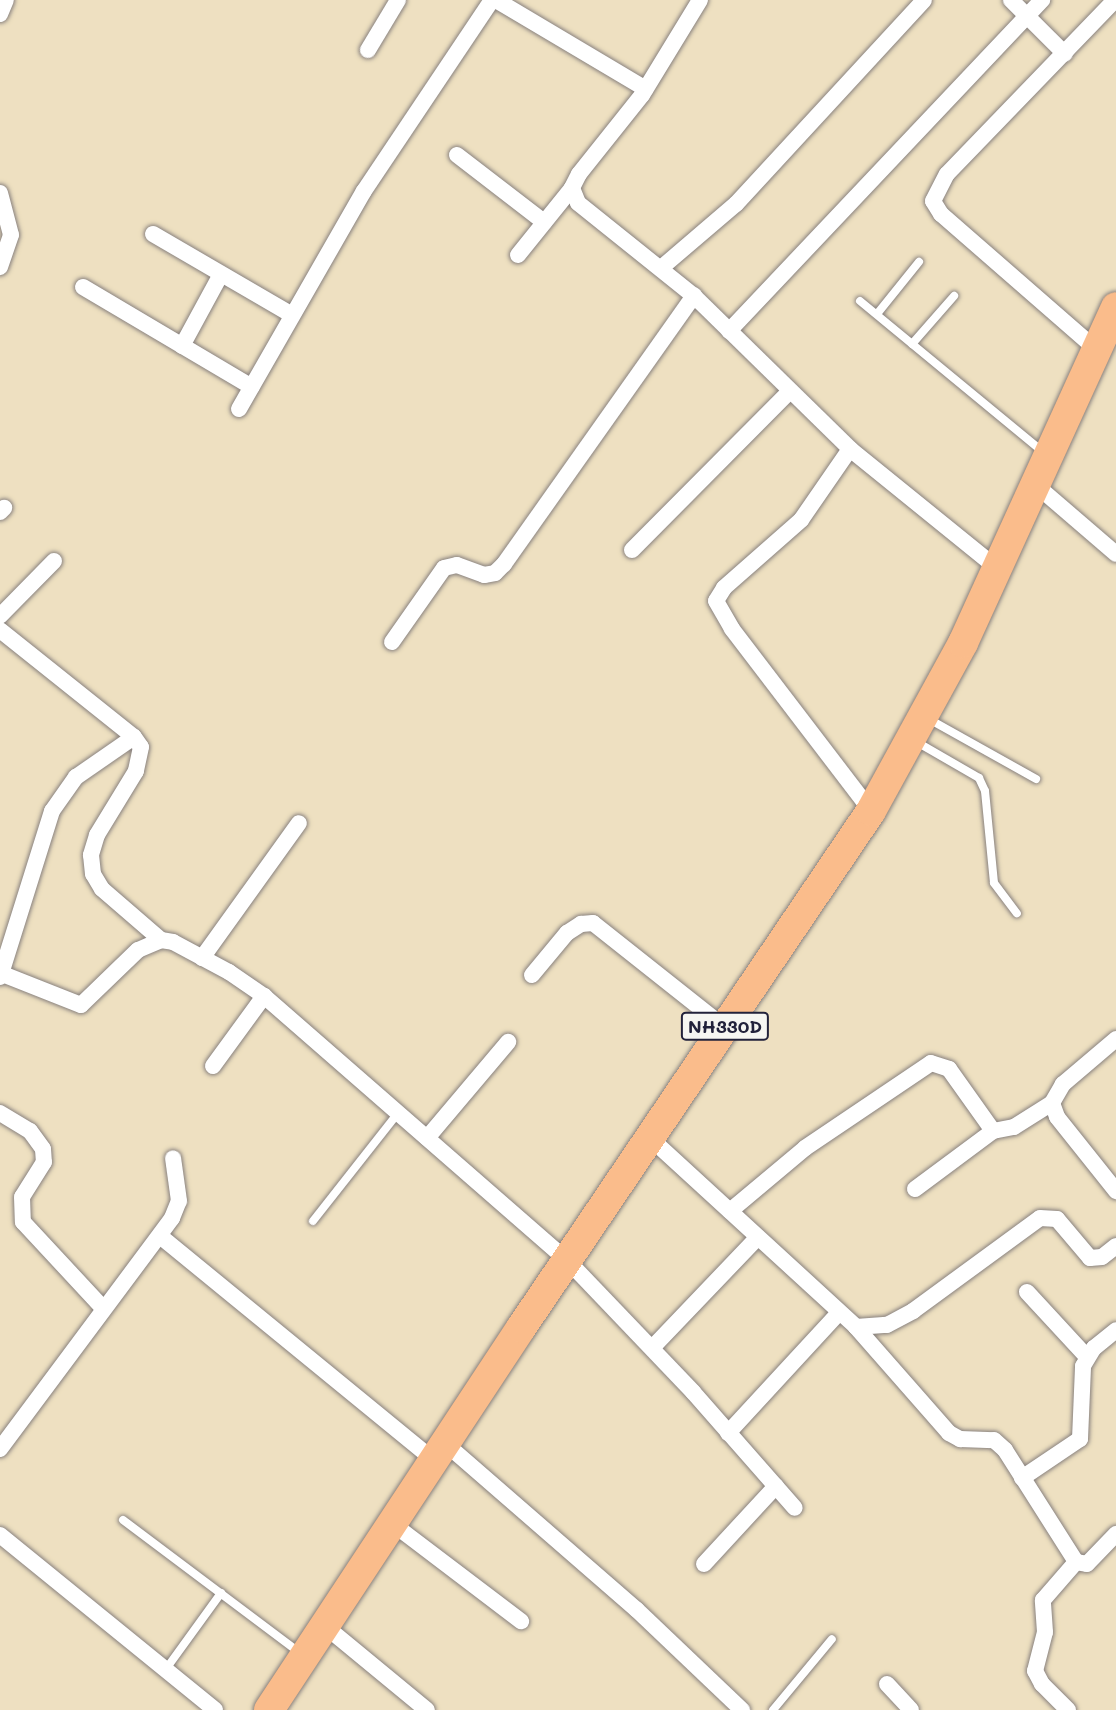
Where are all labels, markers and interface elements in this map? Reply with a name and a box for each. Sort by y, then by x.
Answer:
road number: NH330D [680,1012,770,1041]

